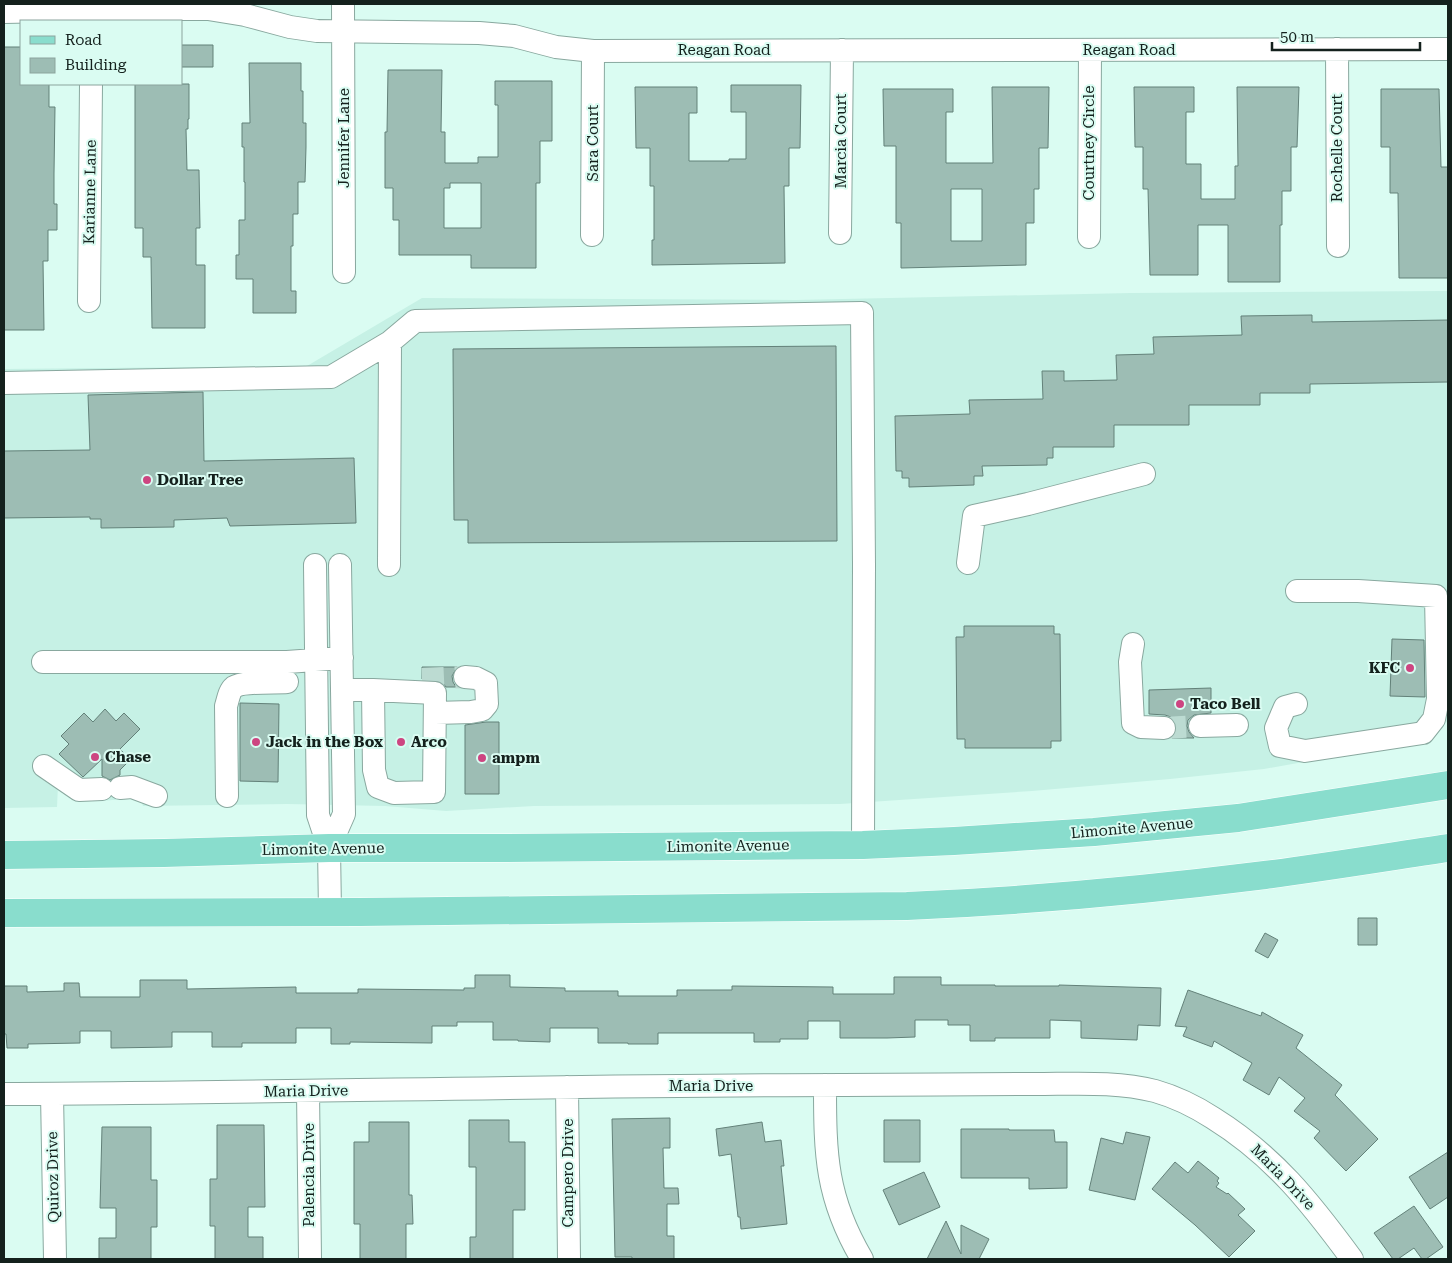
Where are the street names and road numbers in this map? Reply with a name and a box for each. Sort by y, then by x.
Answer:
street label: Reagan Road [677,41,771,59]
street label: Reagan Road [1082,41,1176,59]
street label: Courtney Circle [1080,86,1098,200]
street label: Jennifer Lane [335,88,353,188]
street label: Marcia Court [832,93,850,188]
street label: Rochelle Court [1328,93,1346,202]
street label: Sara Court [584,104,602,181]
street label: Karianne Lane [80,139,100,245]
street label: Limonite Avenue [1070,814,1194,842]
street label: Limonite Avenue [667,836,789,856]
street label: Limonite Avenue [262,839,384,859]
street label: Maria Drive [669,1077,753,1095]
street label: Maria Drive [264,1081,348,1101]
street label: Campero Drive [559,1119,577,1227]
street label: Palencia Drive [300,1123,318,1227]
street label: Quiroz Drive [43,1131,63,1223]
street label: Maria Drive [1247,1140,1319,1214]

